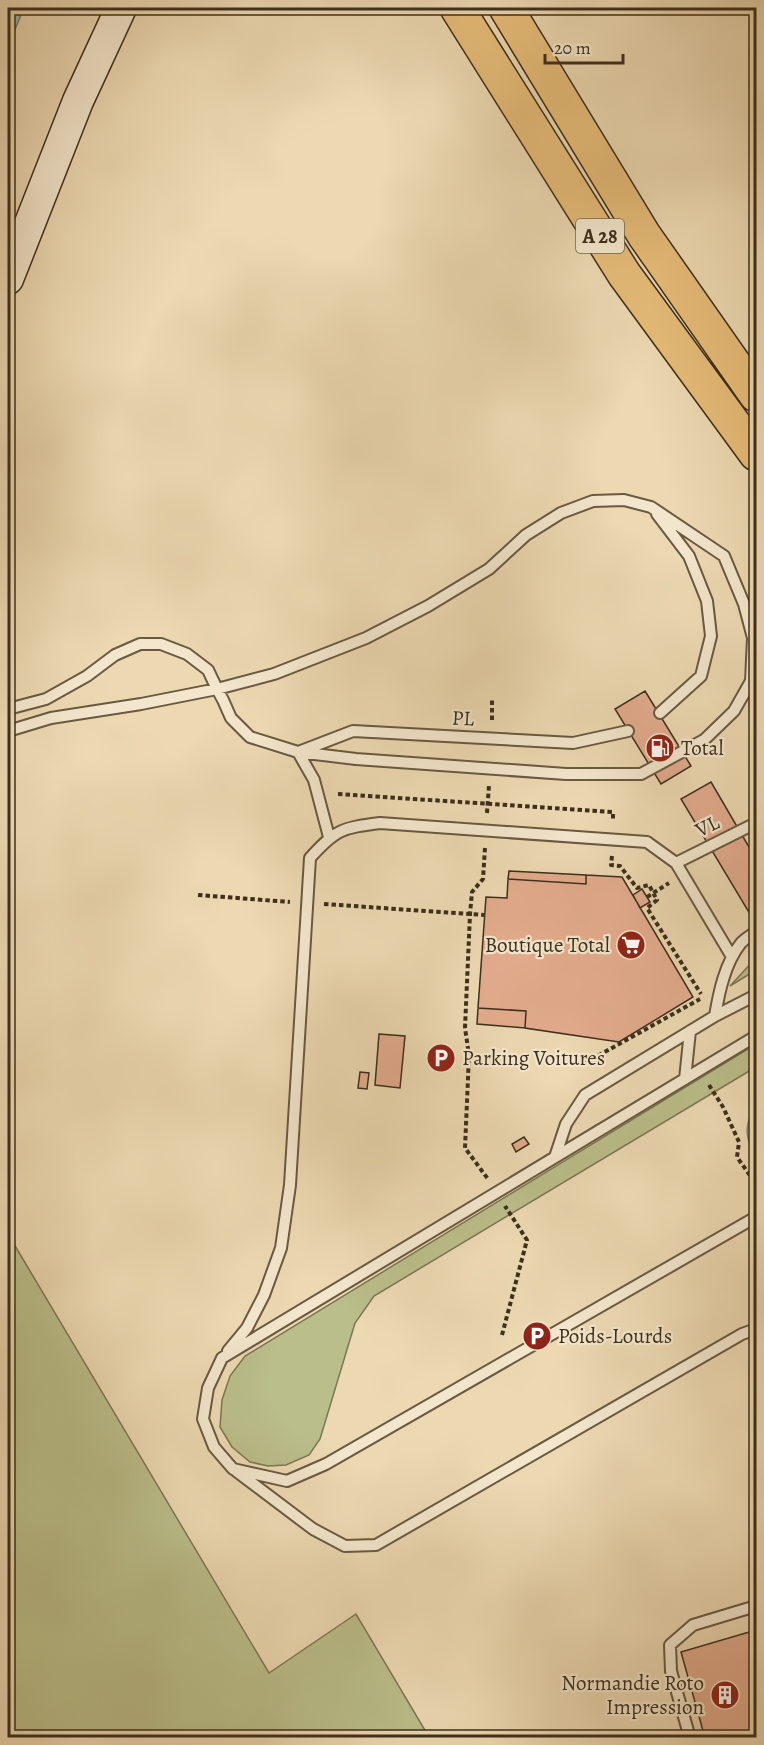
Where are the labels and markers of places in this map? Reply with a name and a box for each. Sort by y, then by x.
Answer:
fuel station icon: Total [644,732,676,764]
place label: Total [681,734,724,762]
supermarket icon: Boutique Total [615,929,647,961]
place label: Boutique Total [485,931,610,959]
parking icon: Parking Voitures [425,1042,457,1074]
place label: Parking Voitures [462,1044,605,1072]
parking icon: Poids-Lourds [521,1320,553,1352]
place label: Poids-Lourds [558,1322,672,1350]
place label: Normandie Roto Impression [561,1669,704,1721]
building icon: Normandie Roto Impression [709,1679,741,1711]

